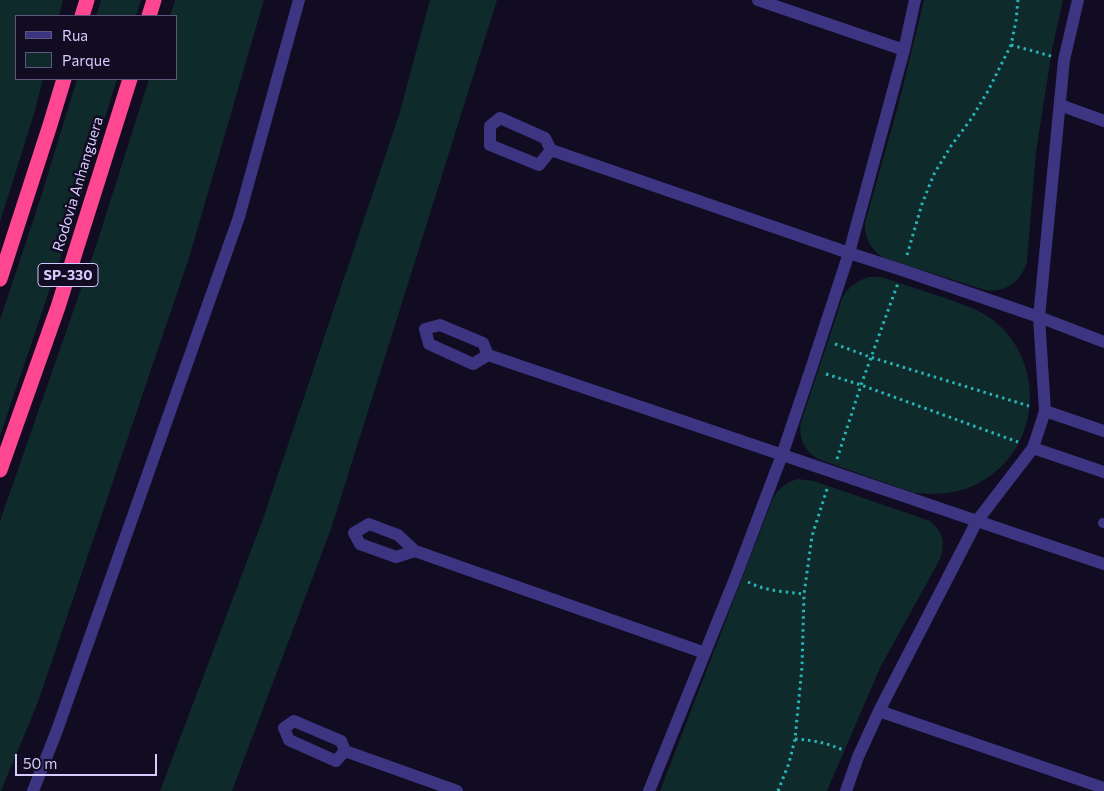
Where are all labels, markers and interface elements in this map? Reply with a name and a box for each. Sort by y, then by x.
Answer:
legend [15,15,178,80]
text: Rua [62,26,88,44]
text: Parque [62,51,110,69]
street label: Rodovia Anhanguera [49,114,107,254]
road number: SP-330 [38,264,98,286]
scale bar [18,744,160,776]
text: 50 m [23,754,57,772]

